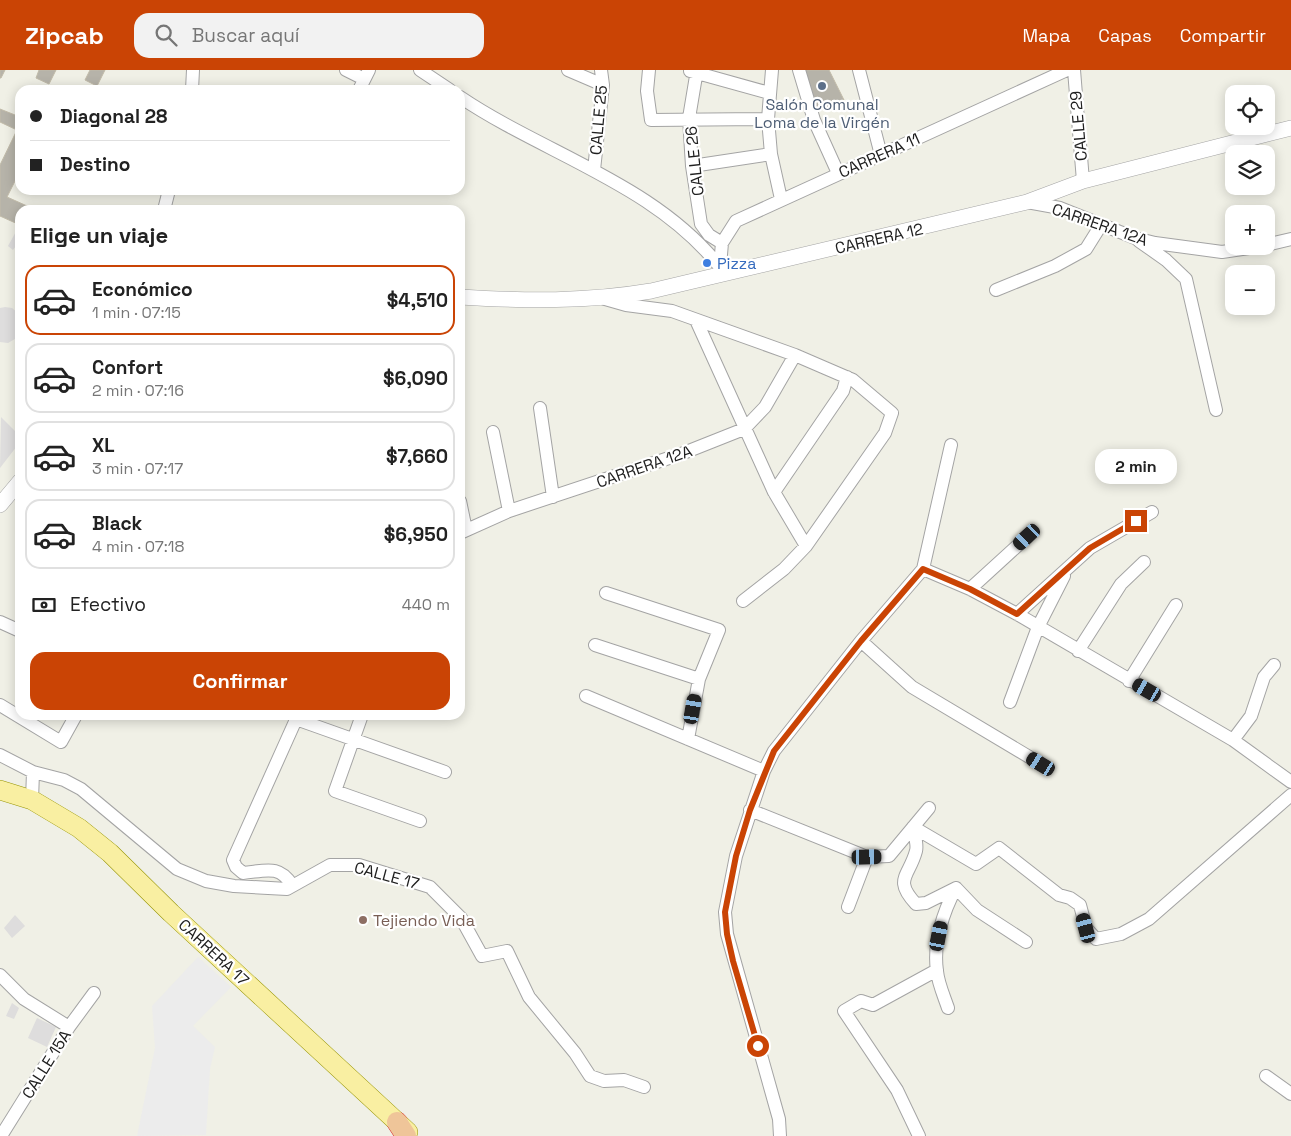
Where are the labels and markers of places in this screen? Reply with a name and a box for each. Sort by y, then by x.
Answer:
marker: Salón Comunal Loma de la Virgén [816,80,828,92]
place label: Salón Comunal Loma de la Virgén [754,94,890,133]
place label: Pizza [717,253,756,274]
marker: Pizza [701,257,713,269]
place label: Tejiendo Vida [373,910,475,931]
marker: Tejiendo Vida [357,914,369,926]

